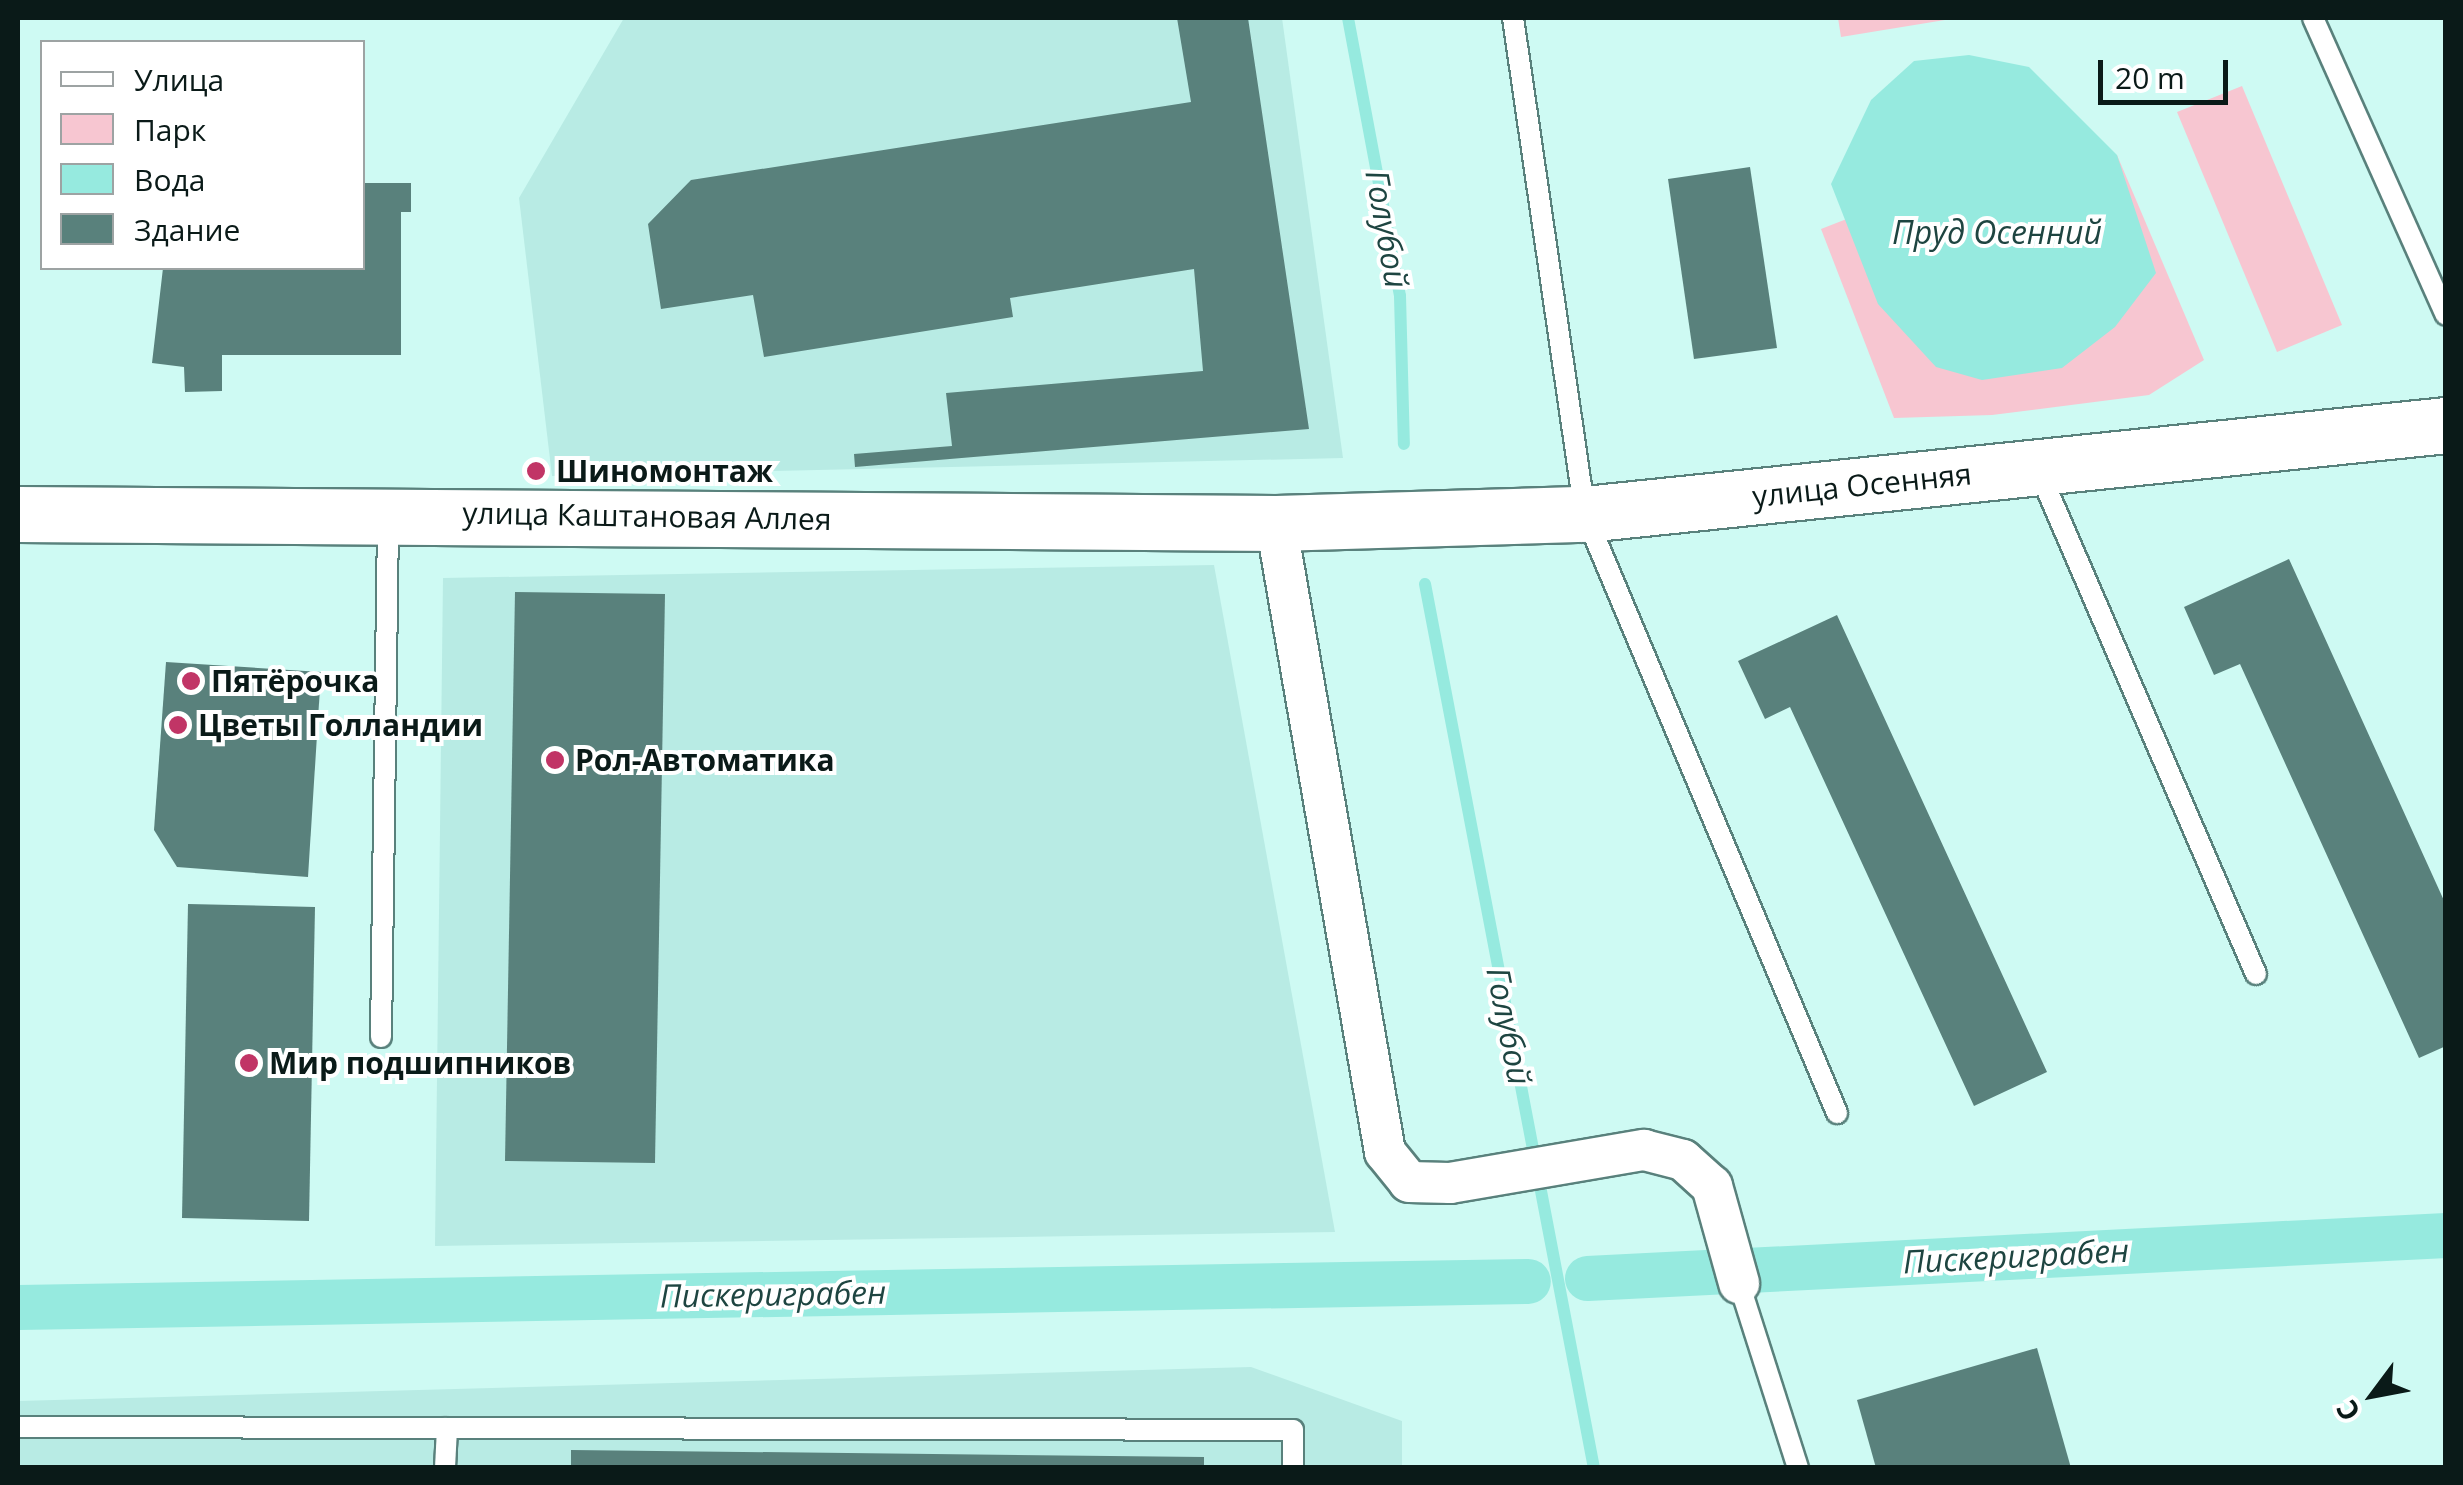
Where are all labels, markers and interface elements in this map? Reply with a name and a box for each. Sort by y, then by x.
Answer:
legend [40,40,365,270]
scale bar [2103,40,2233,102]
text: 20 m [2115,57,2185,98]
text: Улица [134,59,224,100]
text: Парк [134,109,206,150]
text: Вода [134,159,205,200]
water label: Голубой [1358,167,1416,291]
text: Здание [134,209,240,250]
water label: Пруд Осенний [1892,213,2102,251]
place label: Шиномонтаж [556,453,773,489]
street label: улица Осенняя [1751,456,1973,514]
marker: Шиномонтаж [525,460,547,482]
street label: улица Каштановая Аллея [462,495,832,537]
place label: Пятёрочка [211,663,379,699]
marker: Пятёрочка [180,670,202,692]
place label: Цветы Голландии [198,707,483,743]
marker: Цветы Голландии [167,714,189,736]
place label: Рол-Автоматика [575,742,834,778]
marker: Рол-Автоматика [544,749,566,771]
water label: Голубой [1479,964,1539,1088]
place label: Мир подшипников [269,1045,571,1081]
marker: Мир подшипников [238,1052,260,1074]
water label: Пискериграбен [1902,1231,2130,1281]
water label: Пискериграбен [659,1273,887,1315]
north arrow [2323,1345,2423,1445]
text: С [2327,1393,2368,1429]

